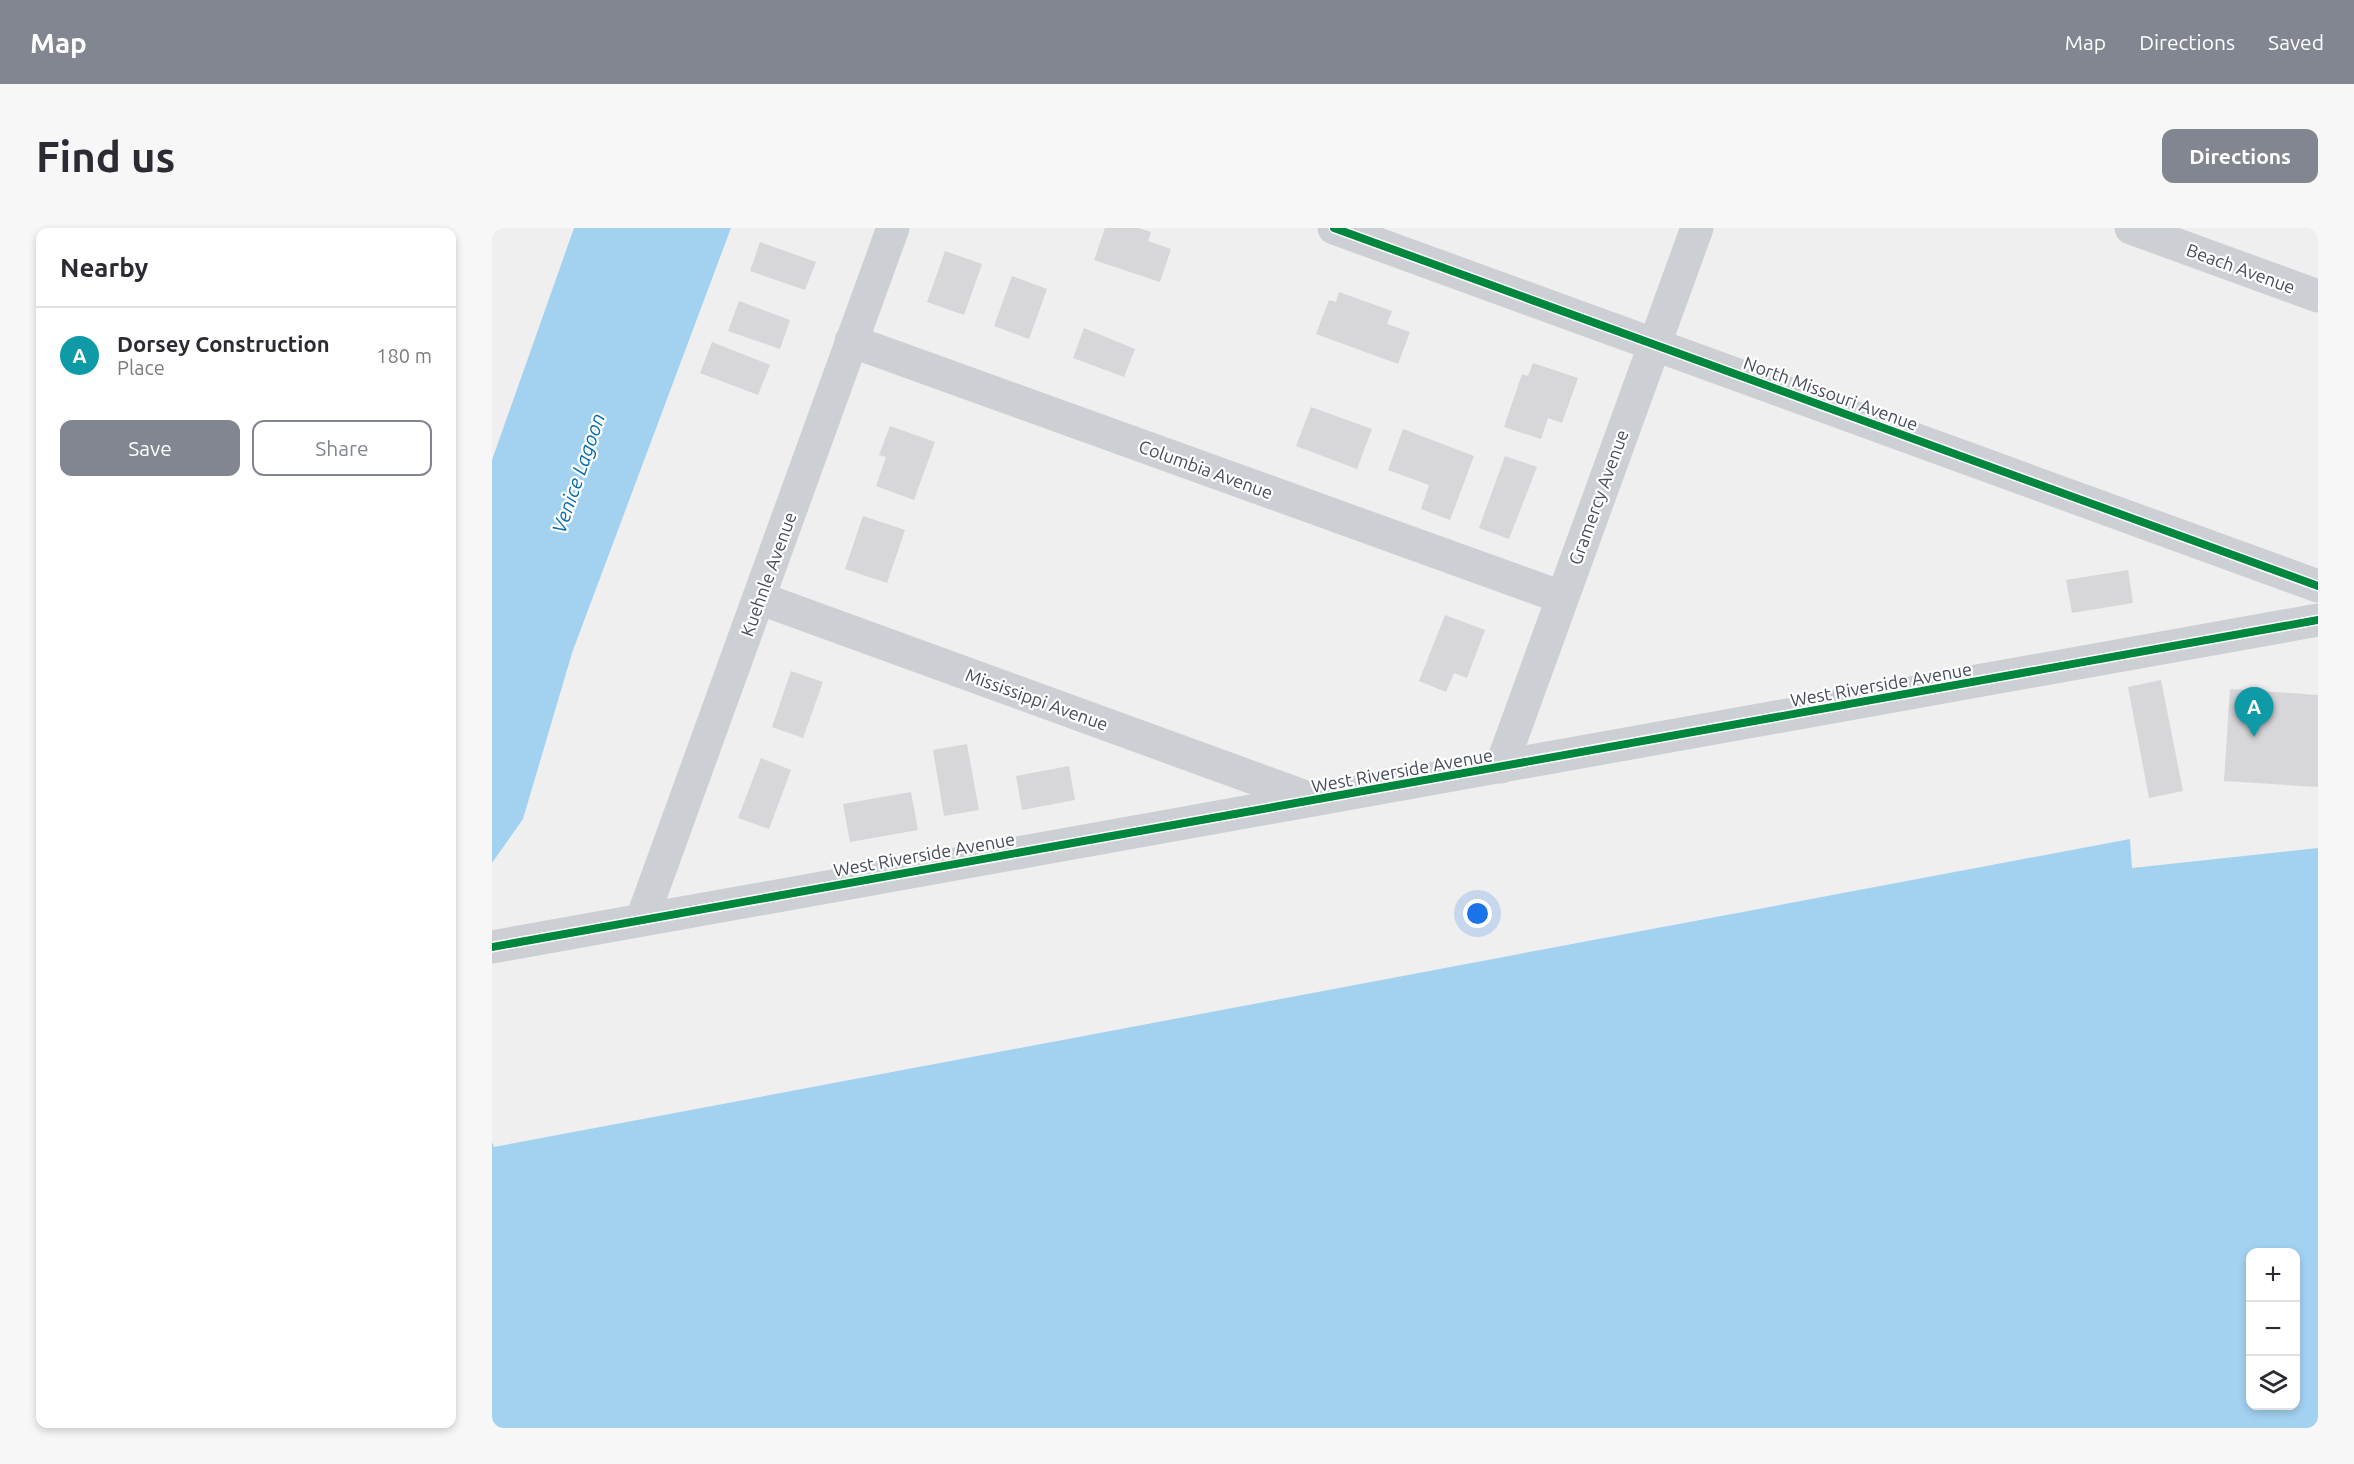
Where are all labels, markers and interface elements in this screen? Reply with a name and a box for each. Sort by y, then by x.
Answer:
text: Map [30,27,87,58]
text: Map [2065,30,2106,54]
text: Directions [2139,30,2235,54]
text: Saved [2268,30,2324,54]
button: Directions [2162,129,2318,183]
text: Find us [36,133,175,180]
street label: Beach Avenue [2184,239,2298,297]
text: Nearby [60,253,148,282]
text: Dorsey Construction [117,331,330,356]
text: A [72,344,87,367]
text: 180 m [376,344,432,367]
street label: North Missouri Avenue [1741,352,1921,434]
text: Place [117,356,165,379]
water label: Venice Lagoon [547,410,609,536]
button: Save [60,420,240,476]
button: Share [252,420,432,476]
street label: Gramercy Avenue [1564,427,1632,567]
street label: Columbia Avenue [1136,435,1276,503]
street label: Kuehnle Avenue [736,509,800,639]
street label: West Riverside Avenue [1789,658,1973,710]
street label: Mississippi Avenue [963,664,1111,734]
pin: A [2234,688,2274,737]
street label: West Riverside Avenue [1310,744,1494,796]
street label: West Riverside Avenue [832,828,1016,880]
your location [1463,899,1492,928]
map controls [2246,1248,2300,1410]
button: + [2246,1248,2300,1302]
button: − [2246,1302,2300,1356]
button: layers [2246,1356,2300,1410]

